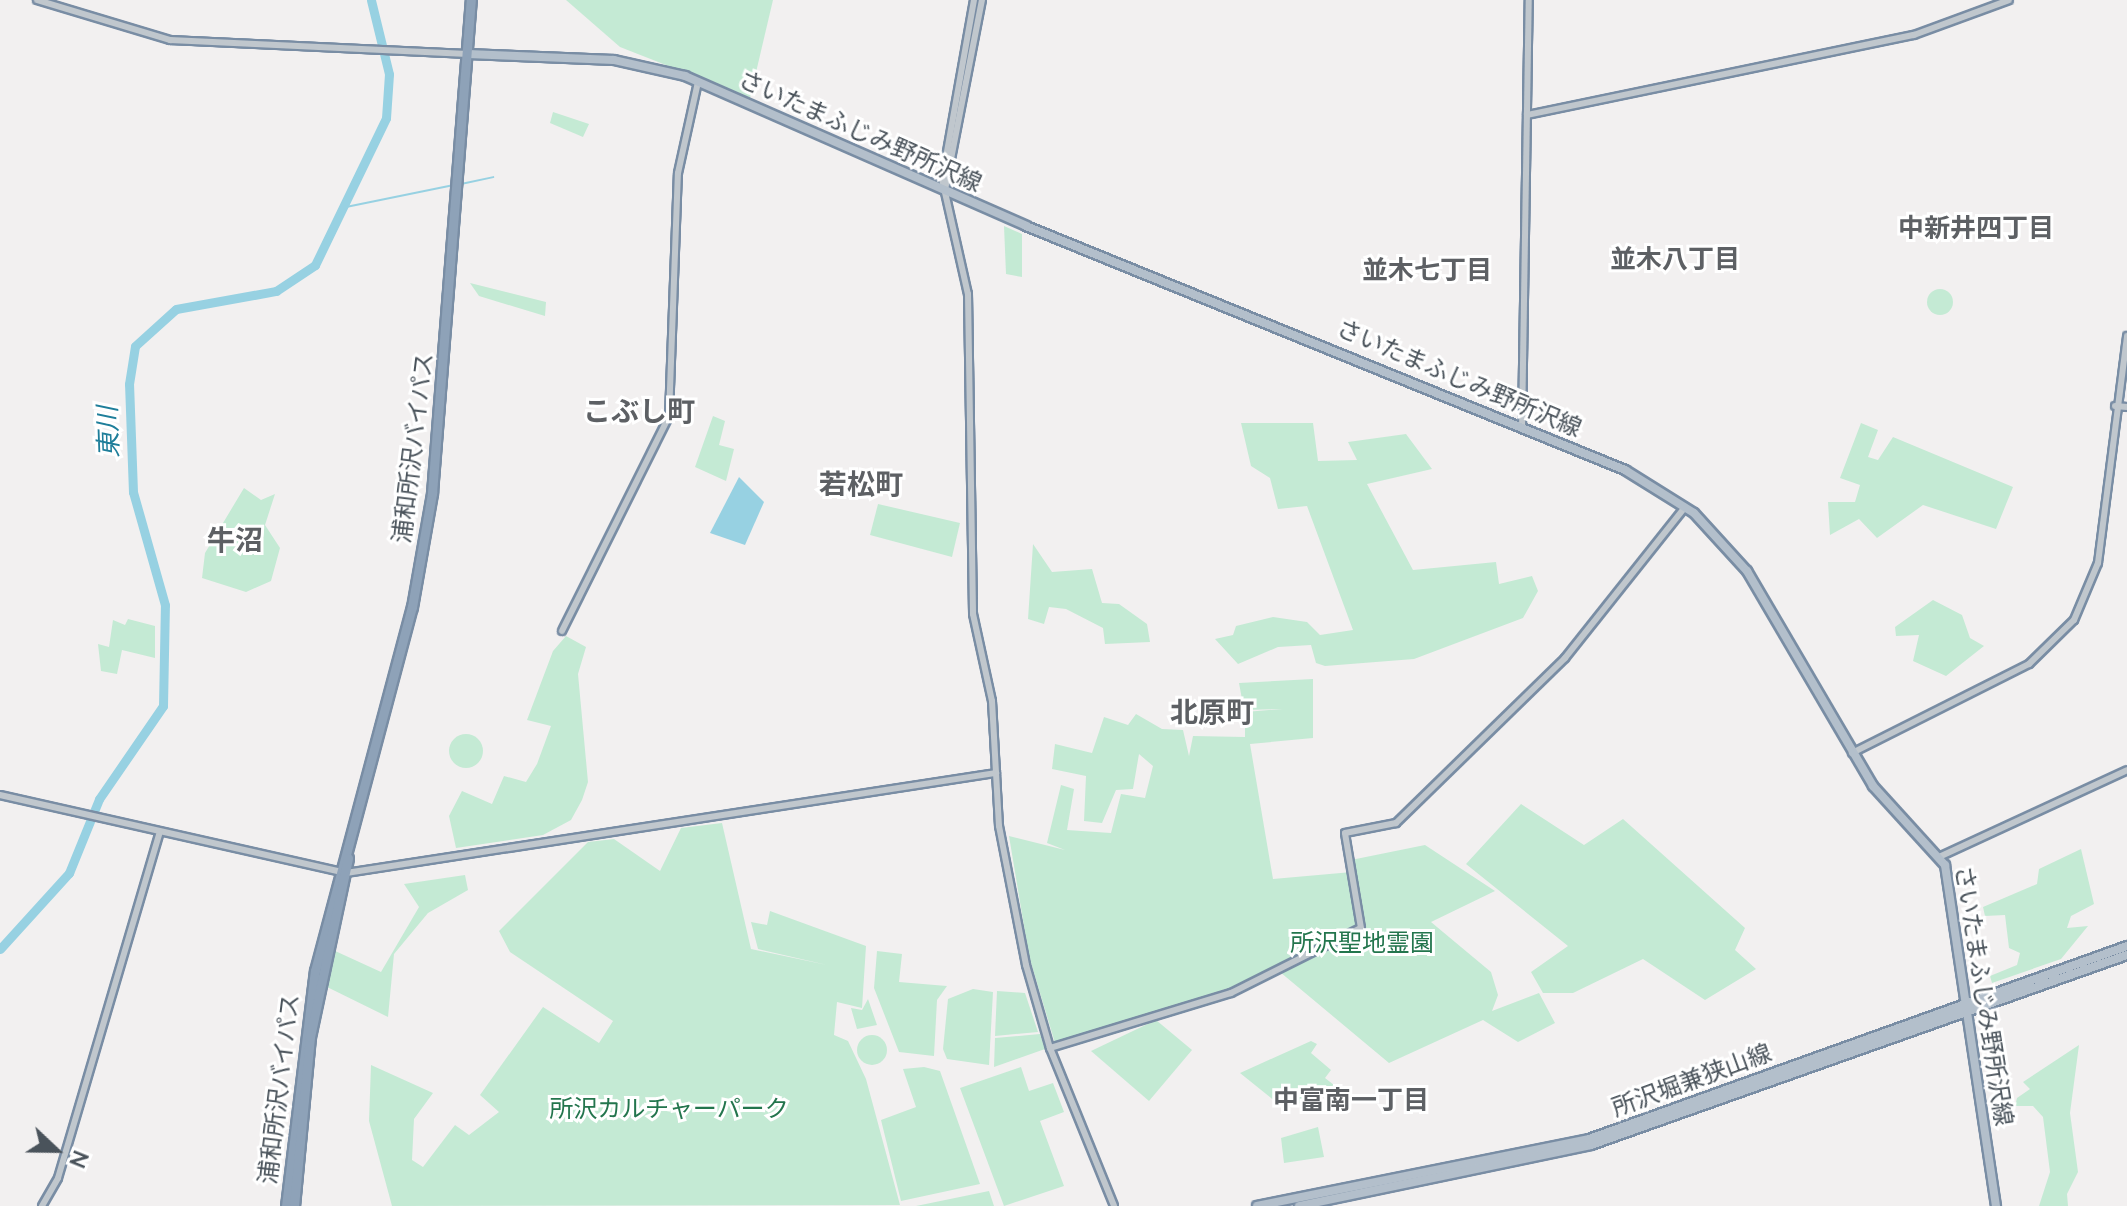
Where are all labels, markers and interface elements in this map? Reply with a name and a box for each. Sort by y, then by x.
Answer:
street label: さいたまふじみ野所沢線 [734,65,986,199]
district label: 中新井四丁目 [1898,213,2054,245]
district label: 並木八丁目 [1610,244,1740,276]
district label: 並木七丁目 [1362,255,1492,287]
street label: さいたまふじみ野所沢線 [1332,314,1586,444]
street label: 浦和所沢バイパス [388,351,440,545]
district label: こぶし町 [583,395,695,429]
water label: 東川 [93,405,125,459]
district label: 若松町 [819,468,903,502]
district label: 牛沼 [207,524,263,558]
district label: 北原町 [1170,696,1254,730]
street label: さいたまふじみ野所沢線 [1948,863,2018,1129]
park label: 所沢聖地霊園 [1290,930,1434,958]
street label: 浦和所沢バイパス [254,992,306,1186]
street label: 所沢堀兼狭山線 [1608,1039,1776,1123]
district label: 中富南一丁目 [1273,1085,1429,1117]
park label: 所沢カルチャーパーク [549,1096,789,1124]
north arrow [16,1110,96,1190]
text: N [61,1146,95,1172]

